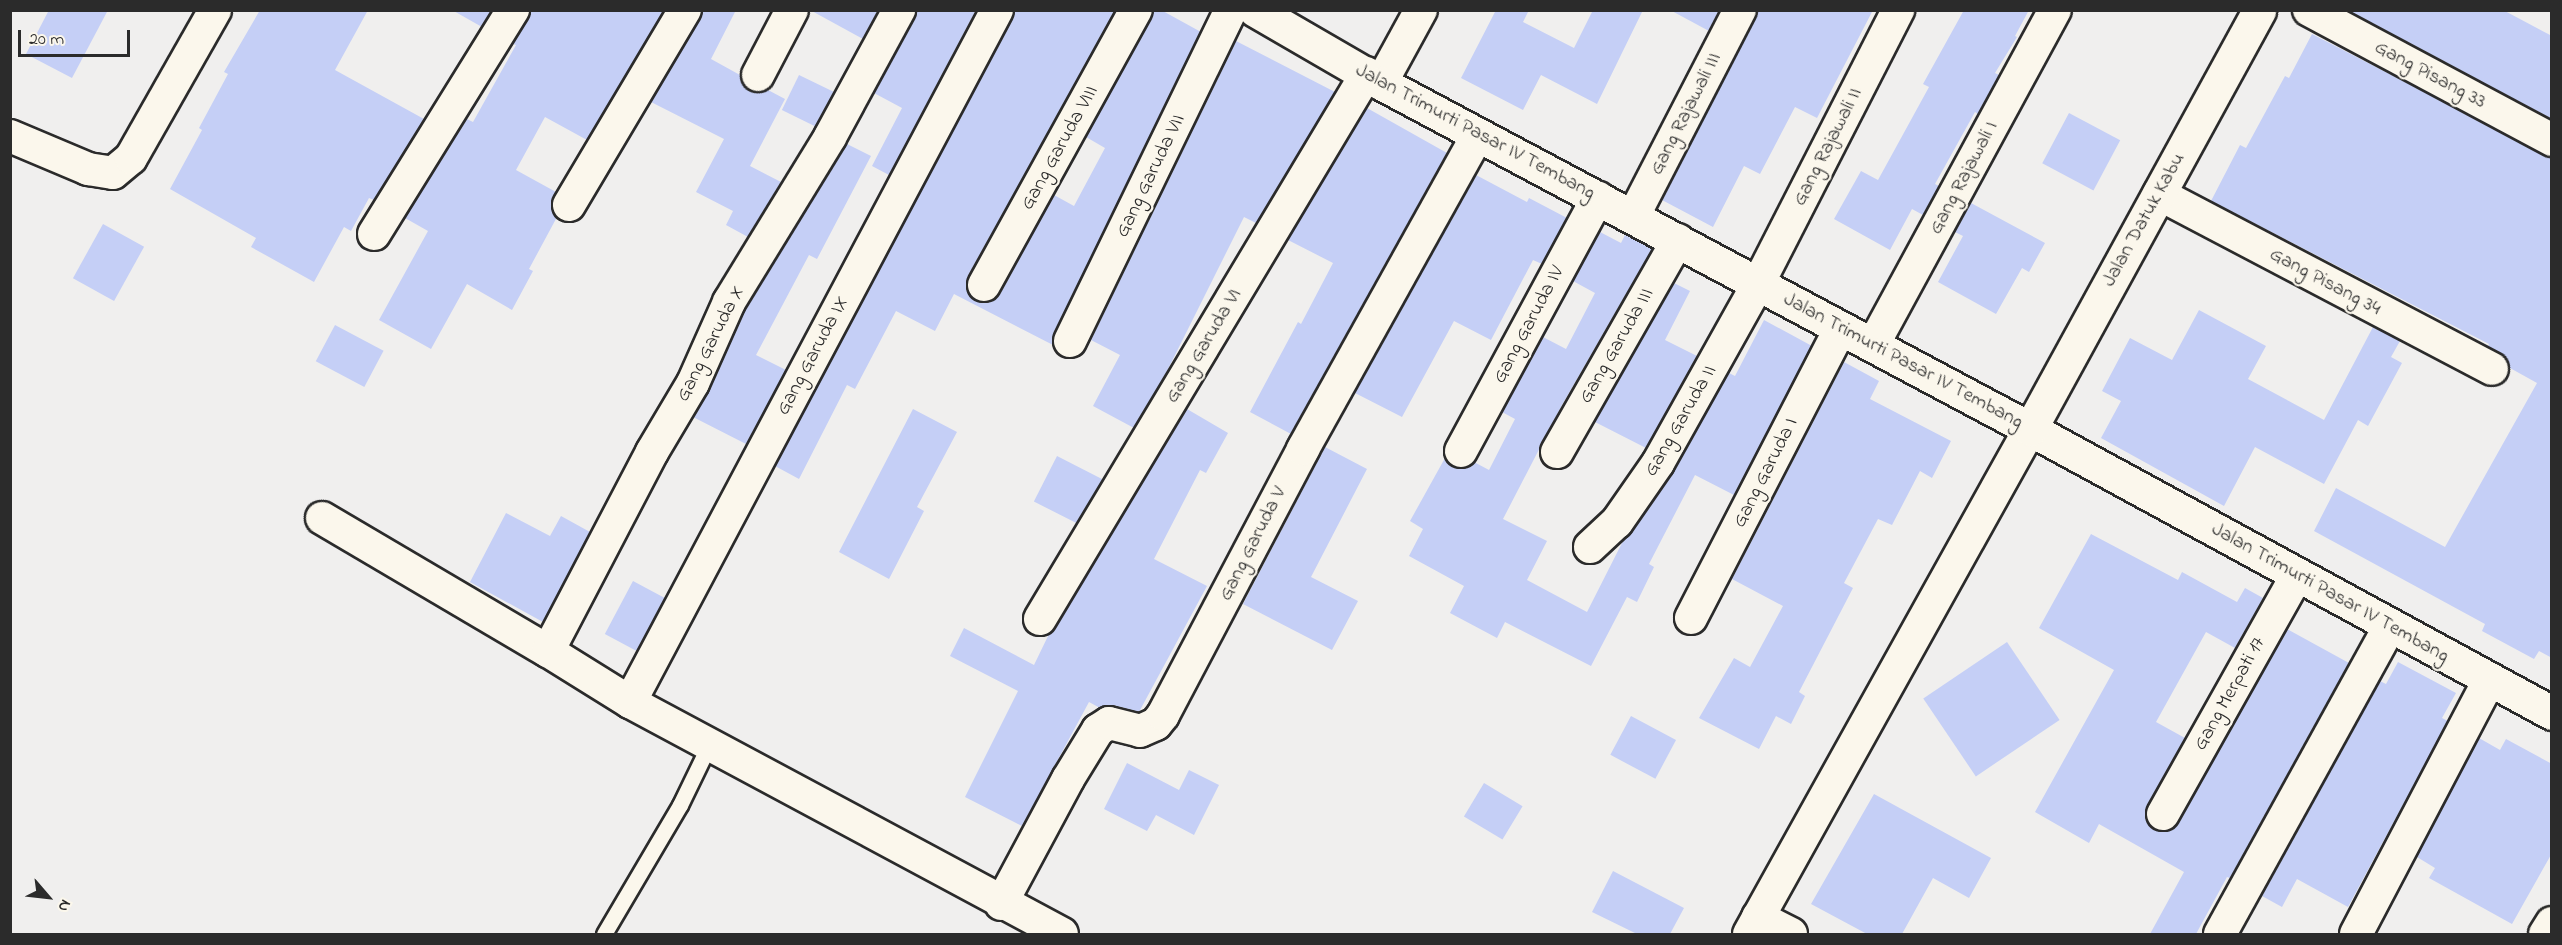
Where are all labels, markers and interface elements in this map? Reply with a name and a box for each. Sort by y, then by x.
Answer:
scale bar [21,18,134,56]
text: 20 m [29,27,64,53]
street label: Gang Pisang 33 [2370,36,2490,114]
street label: Gang Rajawali III [1645,49,1727,179]
street label: Jalan Trimurti Pasar IV Tembang [1351,59,1599,205]
street label: Gang Garuda VIII [1016,82,1104,214]
street label: Gang Rajawali II [1788,84,1868,210]
street label: Gang Garuda VII [1111,111,1191,241]
street label: Gang Rajawali I [1924,117,2004,239]
street label: Jalan Datuk Kabu [2097,149,2191,291]
street label: Gang Pisang 34 [2265,243,2385,321]
street label: Gang Garuda IV [1488,262,1570,388]
street label: Gang Garuda X [672,282,750,406]
street label: Gang Garuda VI [1160,284,1248,408]
street label: Gang Garuda III [1574,284,1660,408]
street label: Jalan Trimurti Pasar IV Tembang [1779,288,2027,434]
street label: Gang Garuda IX [772,292,854,420]
street label: Gang Garuda II [1639,361,1723,481]
street label: Gang Garuda I [1728,414,1804,532]
street label: Gang Garuda V [1214,483,1292,605]
street label: Jalan Trimurti Pasar IV Tembang [2207,518,2453,668]
street label: Gang Merpati 17 [2189,633,2271,755]
north arrow [18,867,78,927]
text: N [51,895,77,916]

